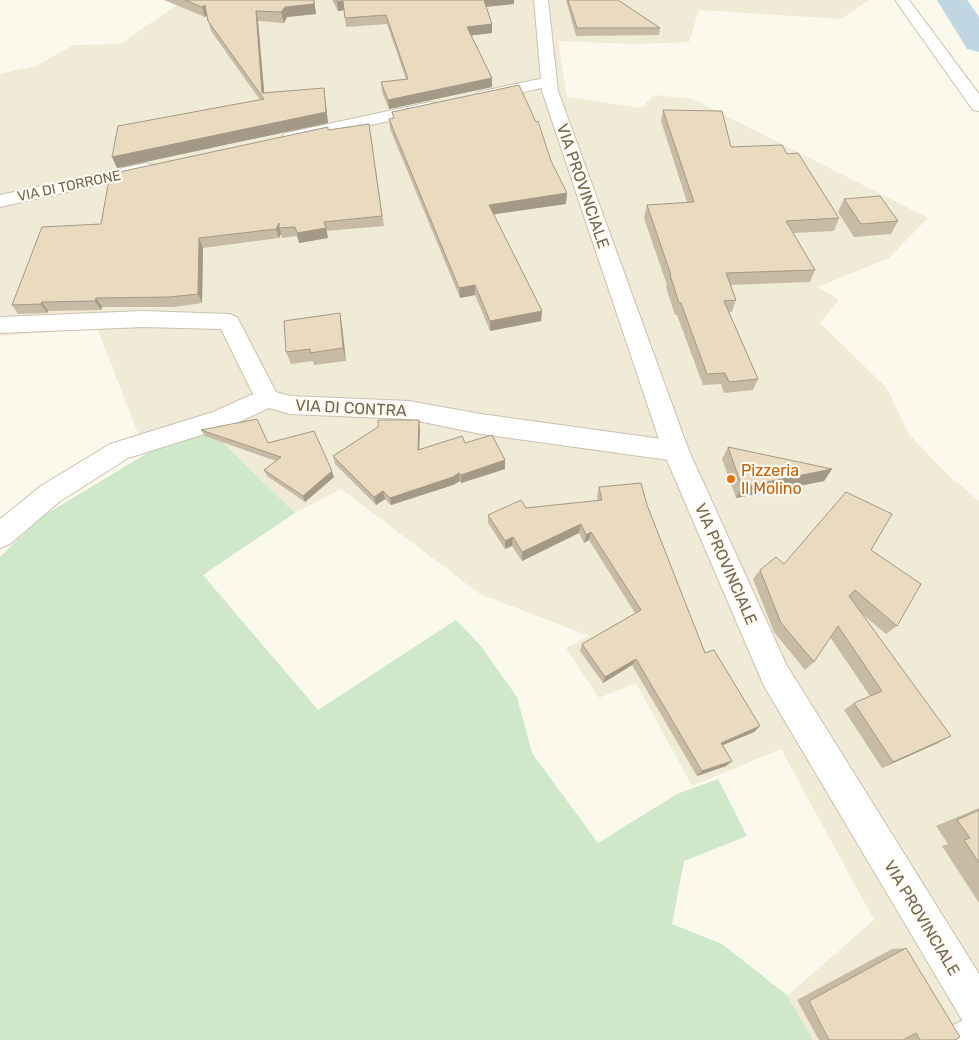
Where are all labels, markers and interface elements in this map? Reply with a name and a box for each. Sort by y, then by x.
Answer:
street label: VIA PROVINCIALE [553,121,613,251]
street label: VIA DI TORRONE [16,167,122,205]
street label: VIA DI CONTRA [295,396,407,420]
place label: Pizzeria Il Molino [741,461,802,498]
marker: Pizzeria Il Molino [725,473,737,485]
street label: VIA PROVINCIALE [691,500,761,628]
street label: VIA PROVINCIALE [880,857,964,979]

